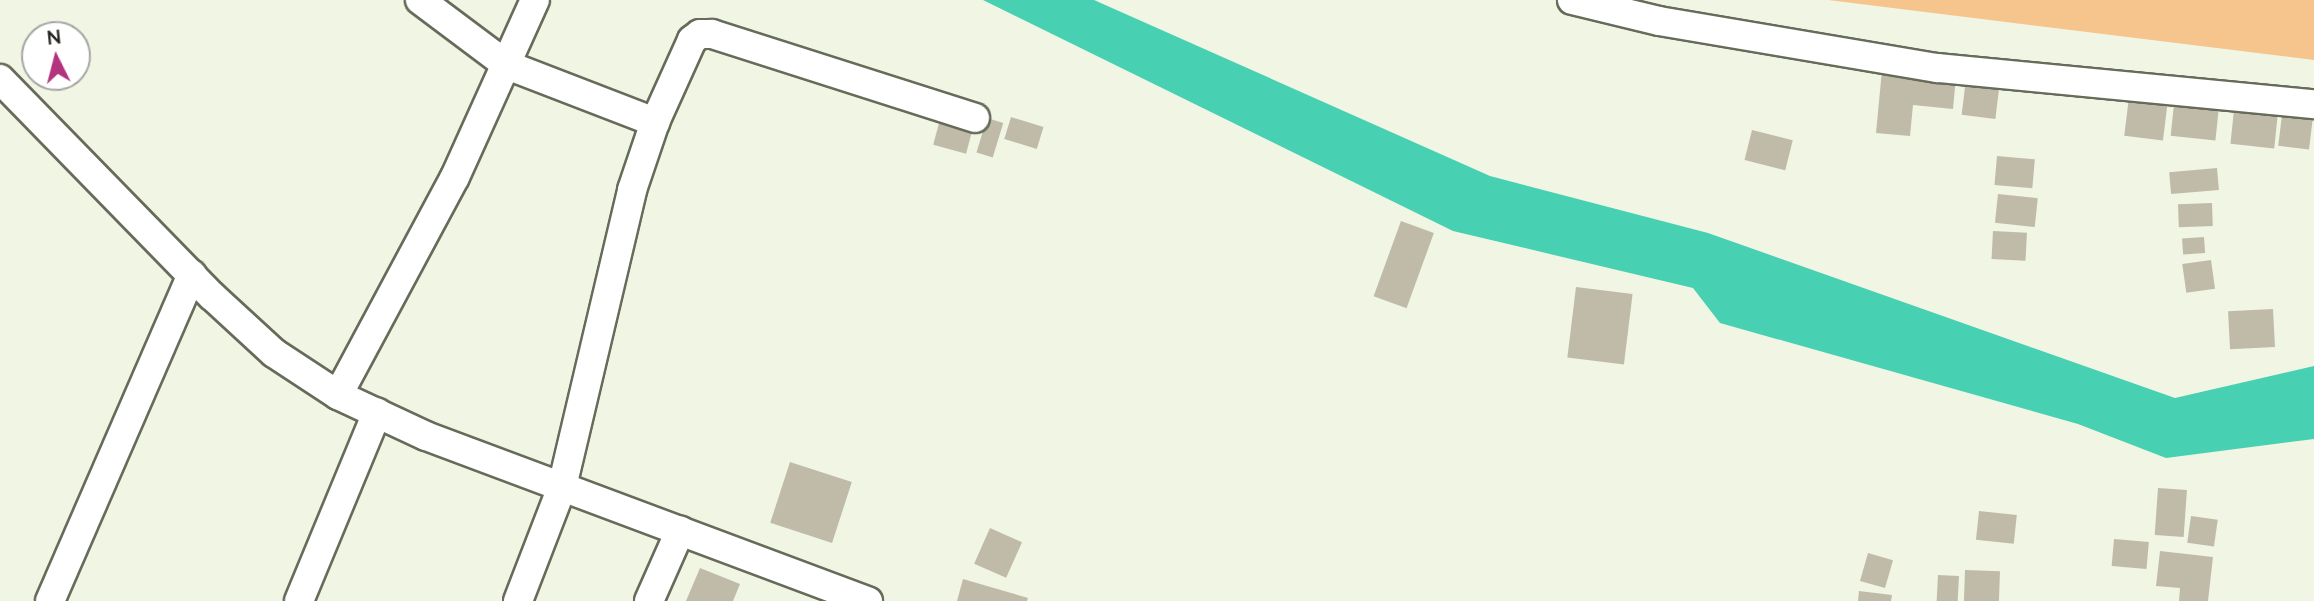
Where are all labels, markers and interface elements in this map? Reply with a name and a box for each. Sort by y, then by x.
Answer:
north arrow [21,21,91,91]
text: N [46,24,62,50]

